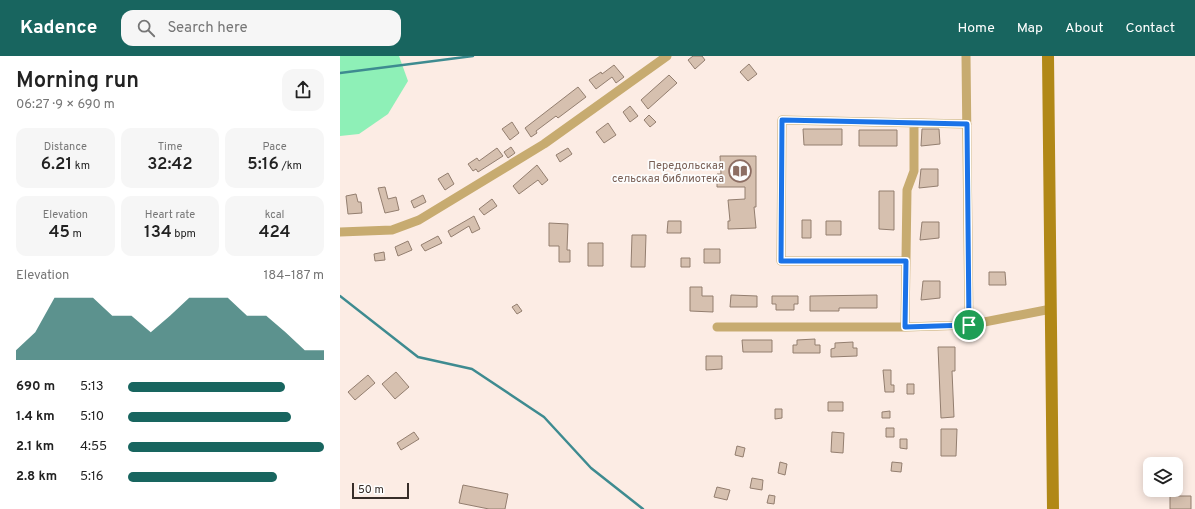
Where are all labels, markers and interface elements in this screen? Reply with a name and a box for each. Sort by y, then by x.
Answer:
search box [121,10,401,46]
text: Kadence [20,16,97,40]
icon: search [135,17,157,39]
text: Search here [167,19,248,38]
text: Home [958,20,995,37]
text: Map [1017,20,1043,37]
text: About [1065,20,1104,37]
text: Contact [1126,20,1175,37]
text: Morning run [16,68,139,95]
button: share [282,69,324,111]
text: 06:27 · 9 × 690 m [16,97,115,113]
text: Distance [44,140,87,154]
text: Time [158,140,182,154]
text: Pace [263,140,287,154]
text: 6.21 [41,154,72,176]
text: 32:42 [147,154,193,176]
text: 5:16 [247,154,279,176]
library icon: Передольская сельская библиотека [727,158,753,184]
text: km [72,159,90,173]
text: /km [279,159,302,173]
place label: Передольская сельская библиотека [612,159,724,186]
text: Elevation [43,208,88,222]
text: Heart rate [145,208,195,222]
text: kcal [265,208,284,222]
text: 45 [49,222,70,244]
text: 134 [144,222,172,244]
text: 424 [259,222,291,244]
text: m [70,227,82,241]
text: bpm [172,227,196,241]
text: Elevation [16,268,69,284]
text: 184–187 m [264,268,324,284]
pin [952,308,986,342]
icon: arrive [958,314,980,336]
text: 690 m [16,379,55,395]
text: 5:13 [80,379,104,395]
text: 1.4 km [16,409,55,425]
text: 5:10 [80,409,104,425]
text: 2.1 km [16,439,54,455]
text: 4:55 [80,439,107,455]
map controls [1143,457,1183,497]
button: layers [1143,457,1183,497]
text: 2.8 km [16,469,57,485]
text: 5:16 [80,469,104,485]
scale bar [352,481,409,500]
text: 50 m [358,483,384,497]

